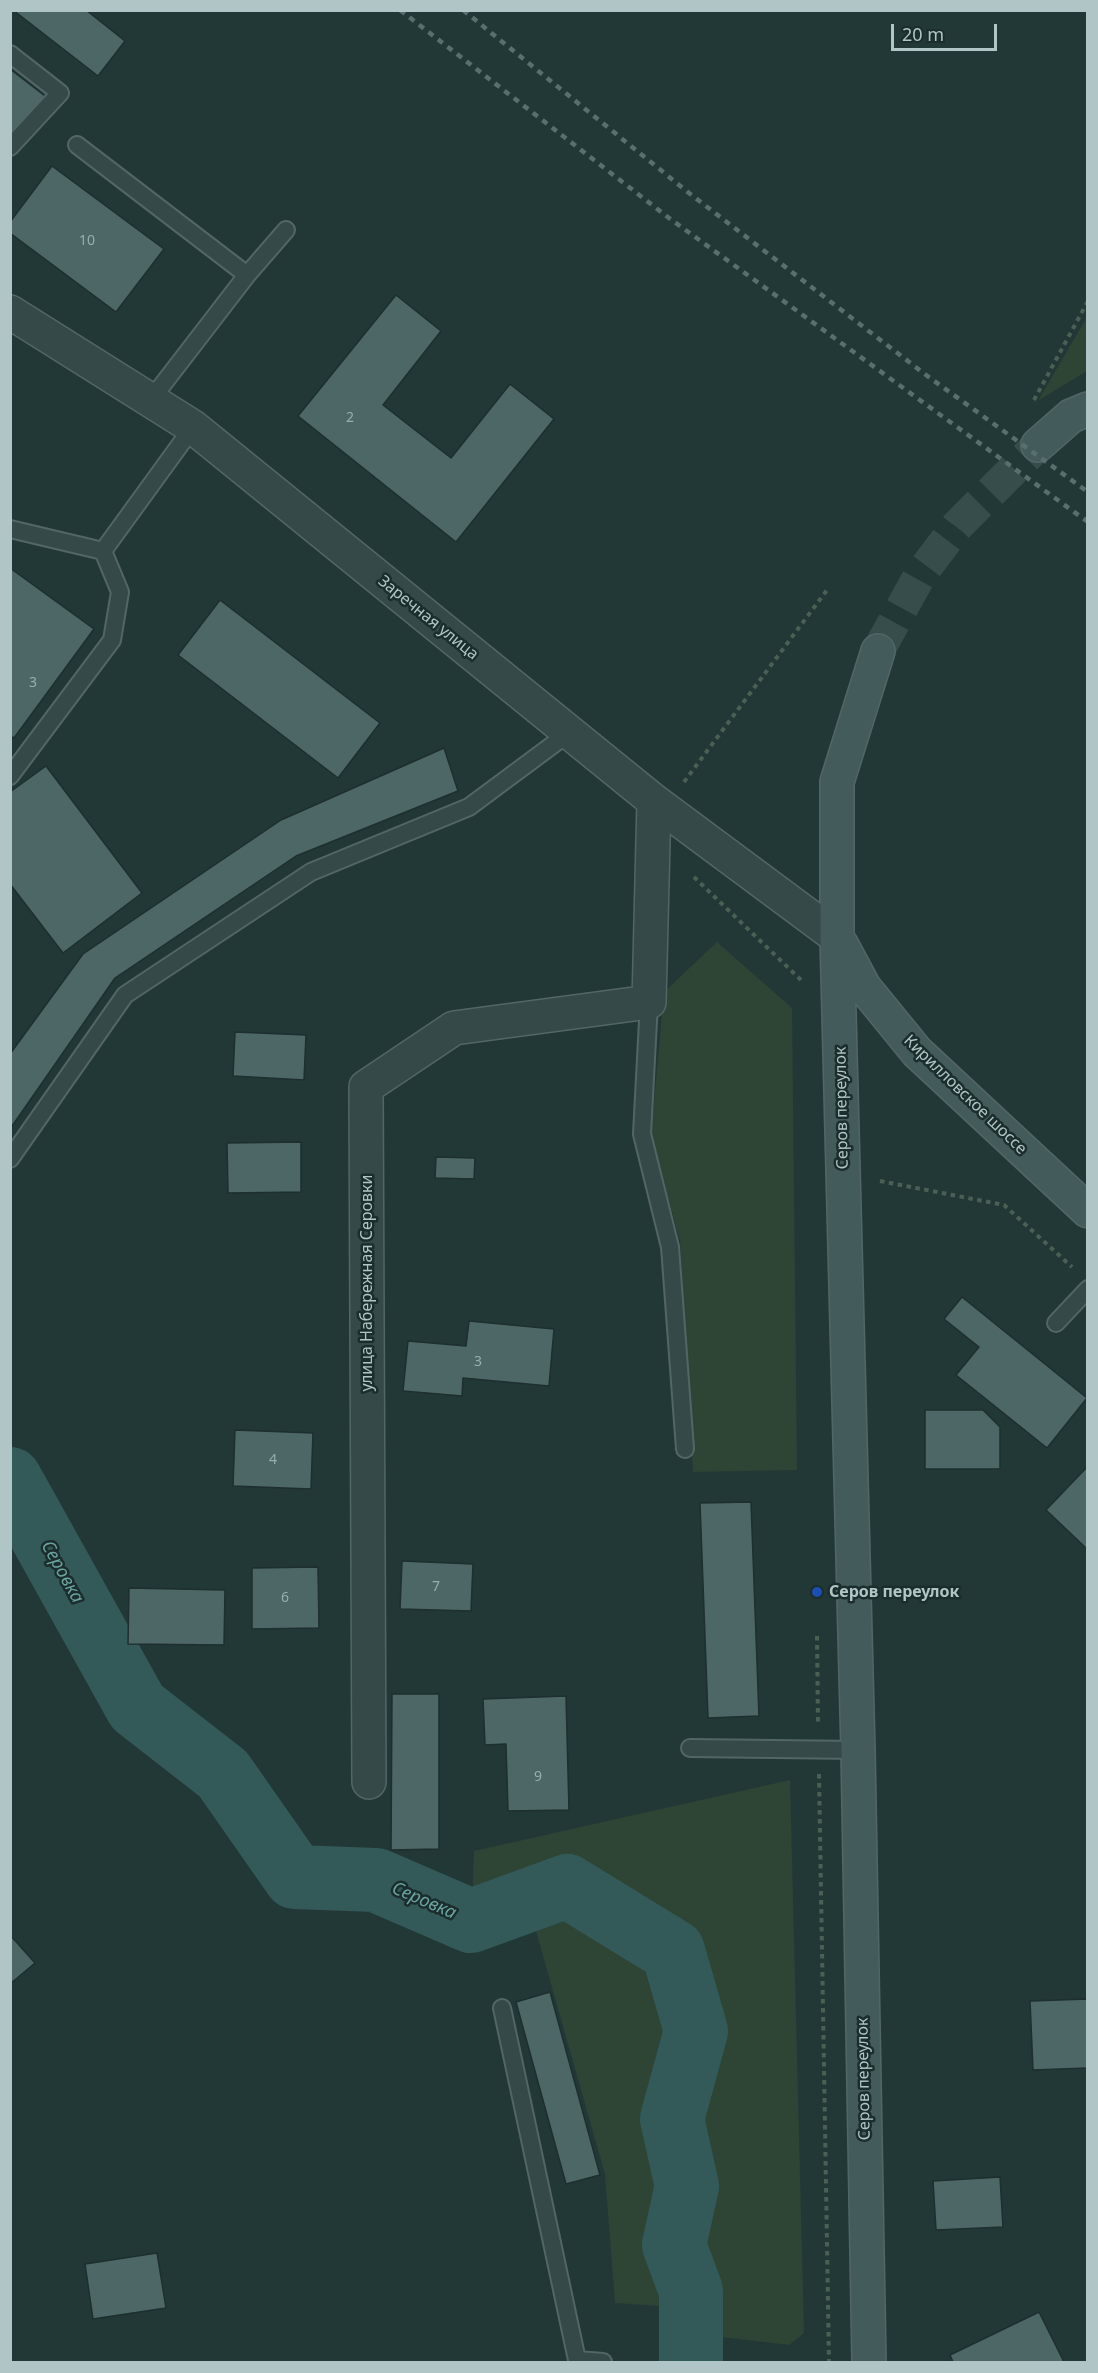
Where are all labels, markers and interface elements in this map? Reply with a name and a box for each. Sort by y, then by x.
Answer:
scale bar [894,12,1000,50]
text: 20 m [902,22,944,46]
house number: 10 [79,233,95,249]
house number: 2 [346,410,354,426]
street label: Заречная улица [374,572,482,664]
house number: 3 [29,675,37,691]
street label: Кирилловское шоссе [900,1031,1030,1159]
street label: Серов переулок [831,1046,853,1170]
street label: улица Набережная Серовки [357,1175,377,1391]
house number: 3 [474,1354,482,1370]
house number: 4 [269,1452,277,1468]
water label: Серовка [36,1537,88,1607]
house number: 7 [432,1579,440,1595]
place label: Серов переулок [829,1582,959,1602]
marker: Серов переулок [810,1585,824,1599]
house number: 6 [281,1590,289,1606]
house number: 9 [534,1769,542,1785]
water label: Серовка [389,1878,459,1924]
street label: Серов переулок [853,2017,875,2141]

